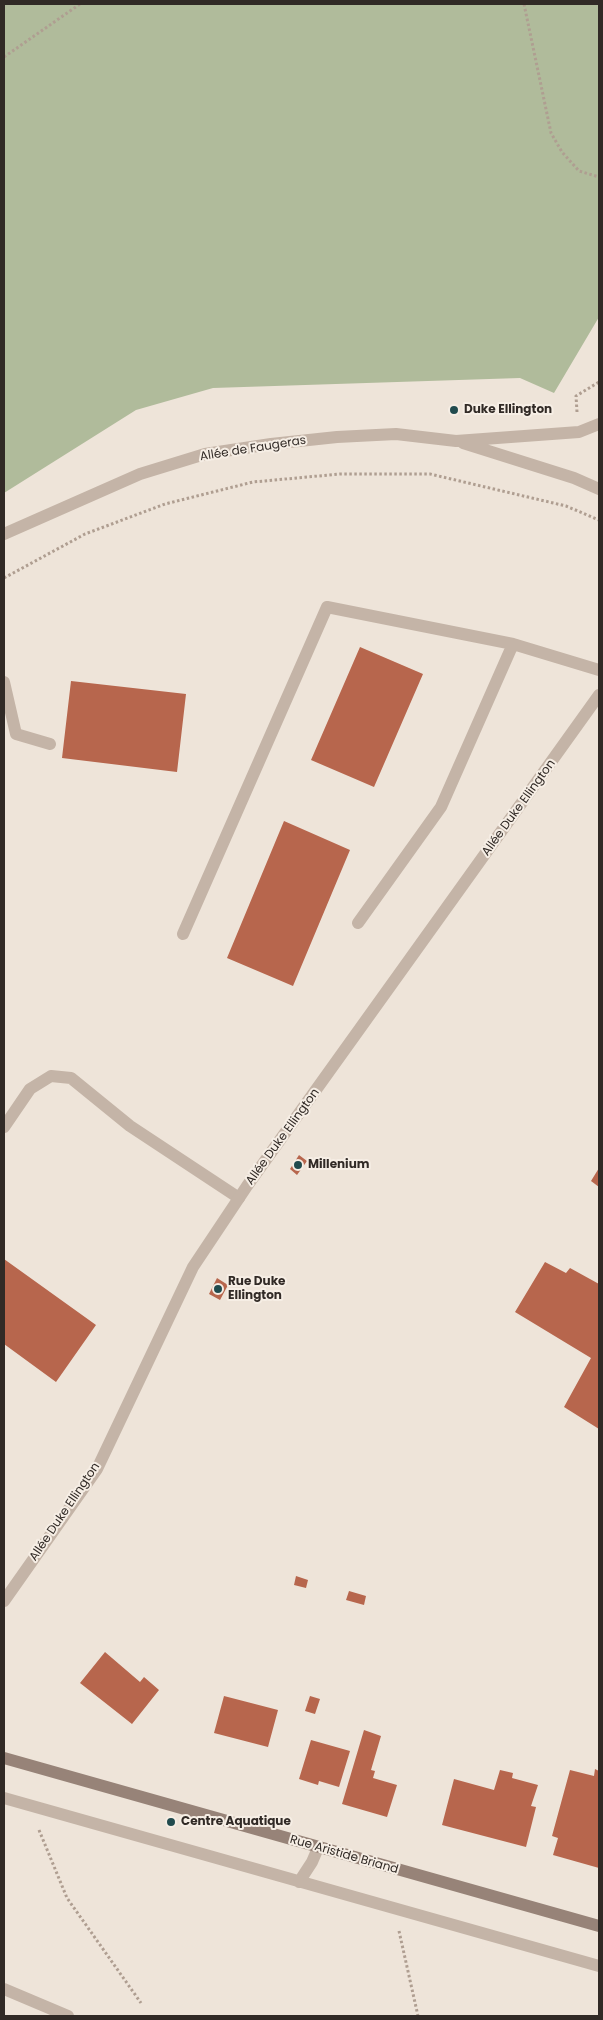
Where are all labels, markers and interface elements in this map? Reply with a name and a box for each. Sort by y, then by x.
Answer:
place label: Duke Ellington [464,403,552,417]
marker: Duke Ellington [448,404,460,416]
street label: Allée de Faugeras [199,434,307,464]
street label: Allée Duke Ellington [479,757,559,859]
street label: Allée Duke Ellington [243,1086,323,1188]
place label: Millenium [308,1158,369,1172]
marker: Millenium [292,1159,304,1171]
place label: Rue Duke Ellington [228,1275,285,1303]
marker: Rue Duke Ellington [212,1283,224,1295]
street label: Allée Duke Ellington [27,1460,103,1564]
place label: Centre Aquatique [181,1815,291,1829]
marker: Centre Aquatique [165,1816,177,1828]
street label: Rue Aristide Briand [288,1833,400,1877]

